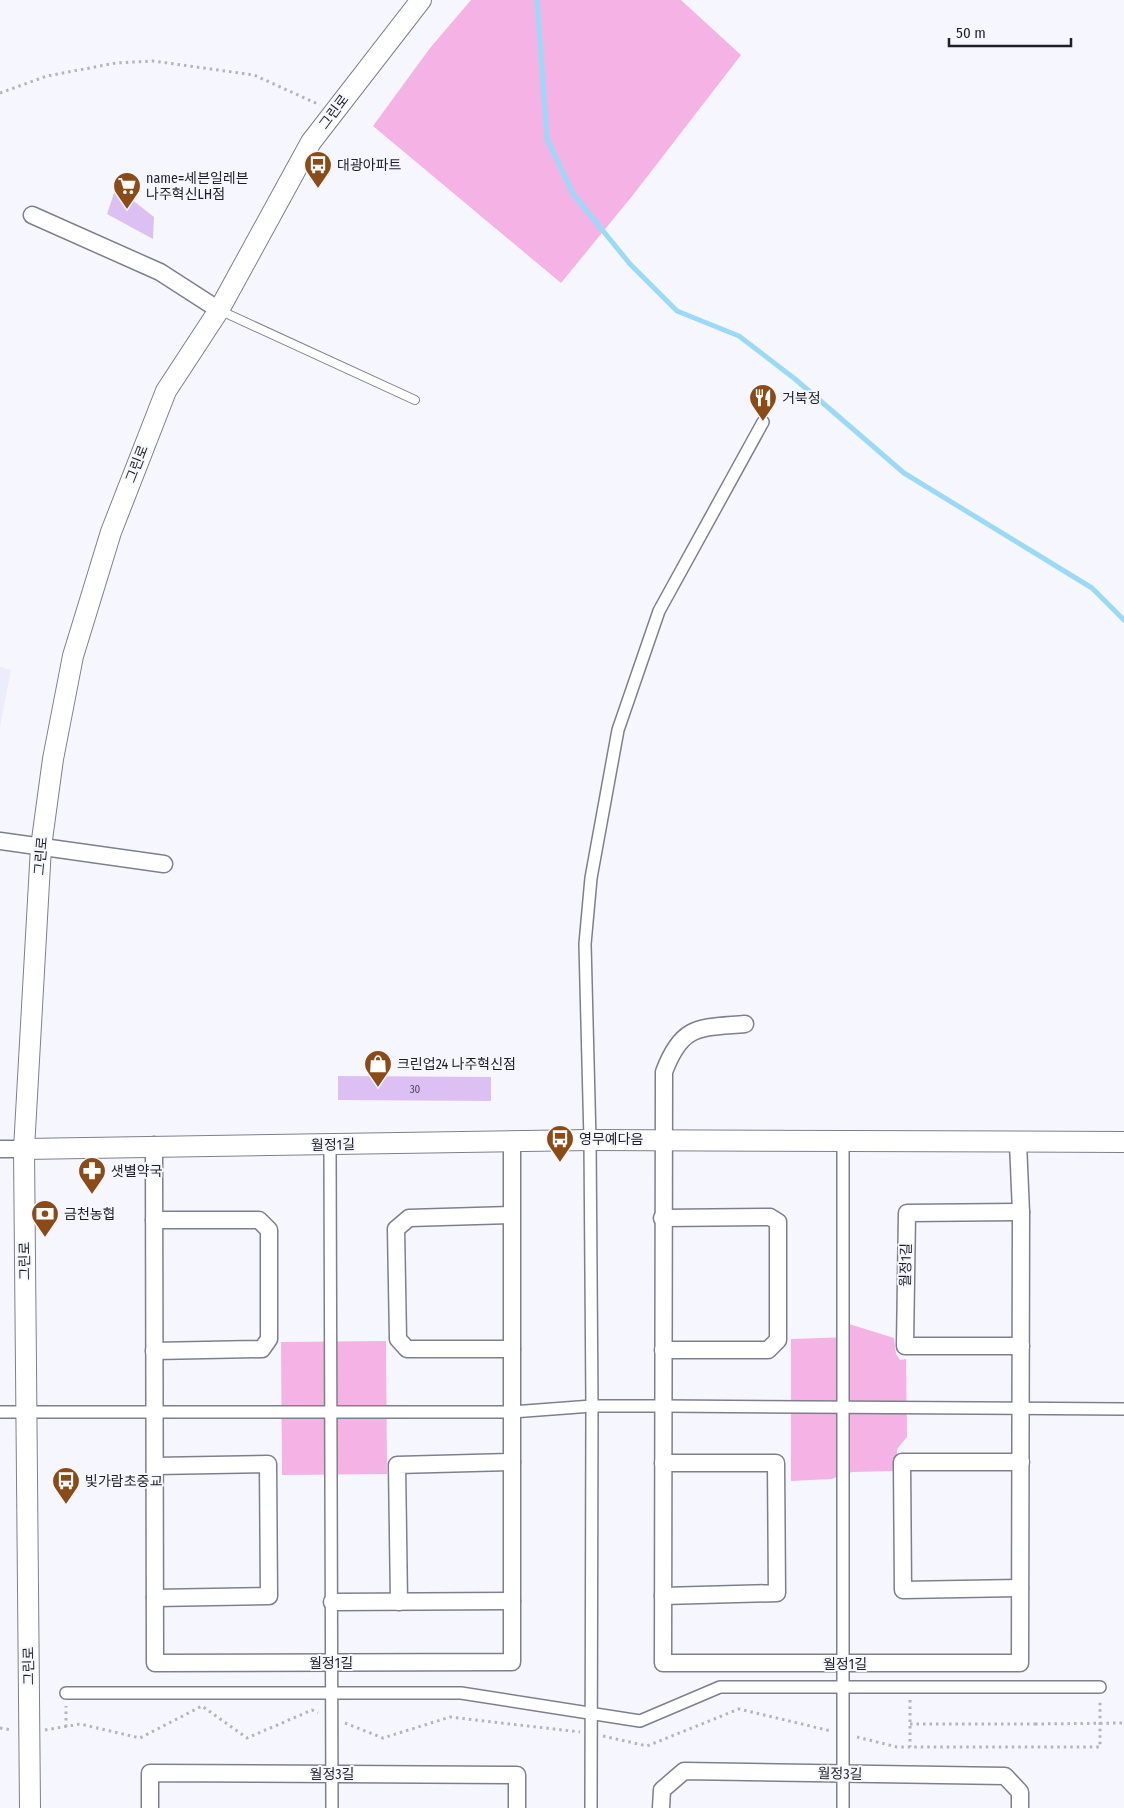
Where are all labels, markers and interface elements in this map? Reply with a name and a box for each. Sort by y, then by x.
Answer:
scale bar [949,15,1072,47]
text: 50 m [956,24,986,42]
street label: 그린로 [316,91,352,133]
bus stop icon: 대광아파트 [303,150,333,189]
place label: 대광아파트 [337,157,402,174]
place label: name=세븐일레븐 나주혁신LH점 [146,170,249,203]
supermarket icon: name=세븐일레븐 나주혁신LH점 [112,171,142,210]
restaurant icon: 거북정 [748,383,778,422]
place label: 거북정 [782,390,821,407]
street label: 그린로 [122,443,152,485]
street label: 그린로 [31,836,51,876]
shop icon: 크린업24 나주혁신점 [363,1049,393,1088]
place label: 크린업24 나주혁신점 [397,1056,516,1073]
house number: 30 [410,1083,421,1096]
bus stop icon: 영무예다음 [545,1124,575,1163]
place label: 영무예다음 [579,1131,644,1148]
street label: 월정1길 [311,1136,355,1154]
pharmacy icon: 샛별약국 [77,1156,107,1195]
place label: 샛별약국 [111,1163,163,1180]
bank icon: 금천농협 [30,1199,60,1238]
place label: 금천농협 [64,1206,116,1223]
street label: 그린로 [16,1241,34,1280]
street label: 월정1길 [897,1243,915,1287]
bus stop icon: 빛가람초중교 [51,1466,81,1505]
place label: 빛가람초중교 [85,1473,162,1490]
street label: 그린로 [20,1646,38,1685]
street label: 월정1길 [309,1655,353,1672]
street label: 월정1길 [823,1656,867,1673]
street label: 월정3길 [817,1765,863,1783]
street label: 월정3길 [310,1766,354,1783]

